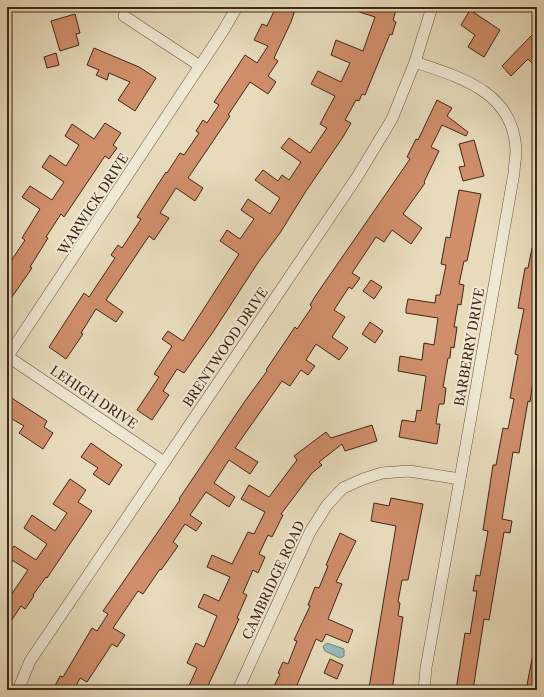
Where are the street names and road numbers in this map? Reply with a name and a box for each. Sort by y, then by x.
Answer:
street label: WARWICK DRIVE [54,150,132,258]
street label: BRENTWOOD DRIVE [179,284,271,410]
street label: BARBERRY DRIVE [451,287,487,407]
street label: LEHIGH DRIVE [47,362,141,432]
street label: CAMBRIDGE ROAD [238,518,308,642]

